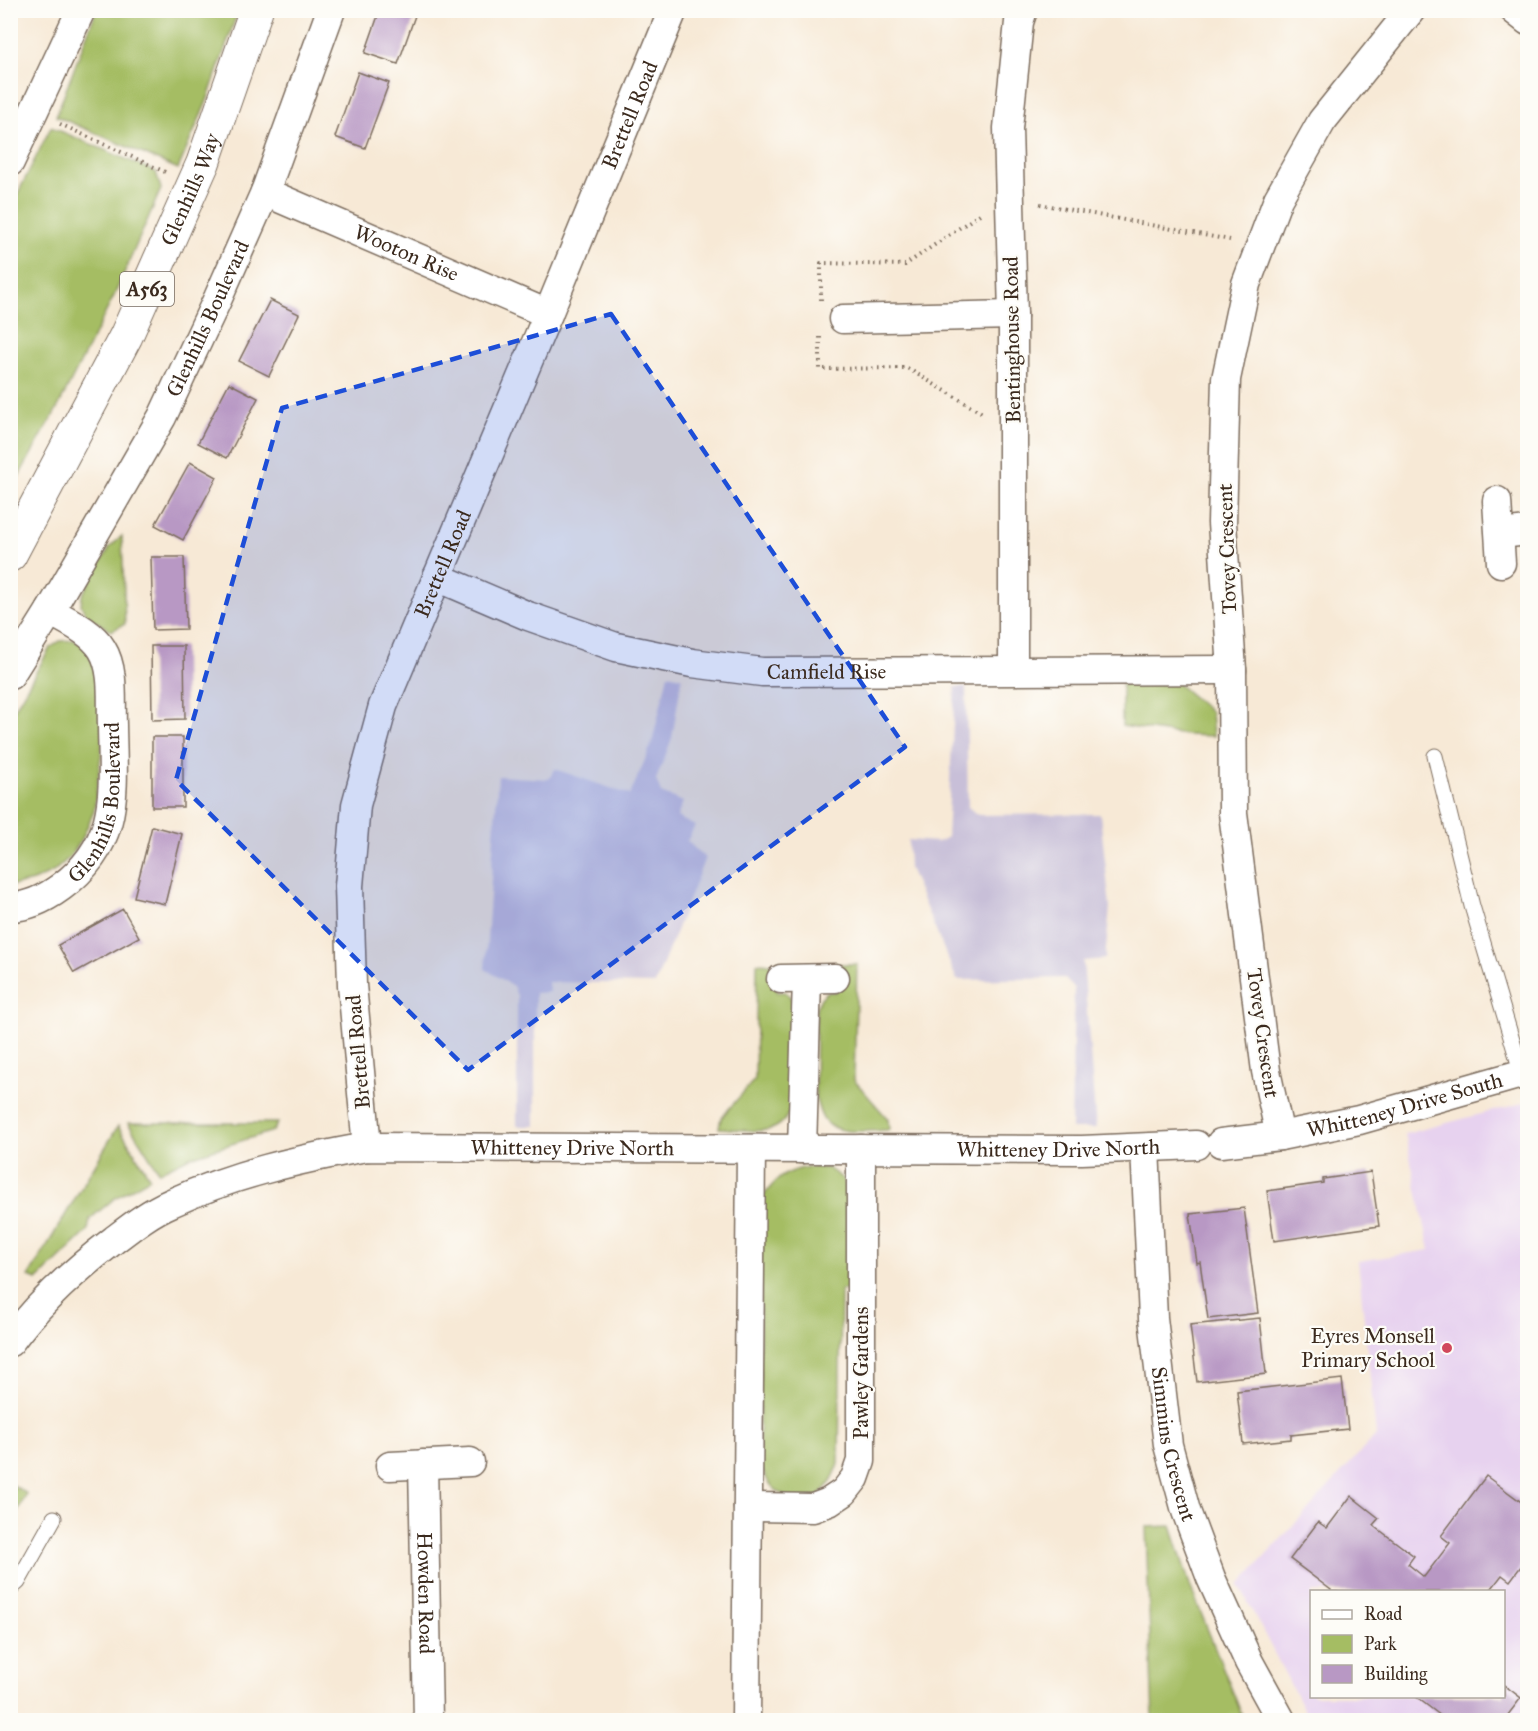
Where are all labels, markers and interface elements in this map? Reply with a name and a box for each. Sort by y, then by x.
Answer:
street label: Brettell Road [596,57,664,173]
street label: Glenhills Way [155,129,226,250]
street label: Wooton Rise [350,219,463,287]
street label: Glenhills Boulevard [160,236,255,401]
street label: Bentinghouse Road [998,256,1026,424]
road number: A563 [120,272,174,306]
street label: Tovey Crescent [1212,483,1242,615]
street label: Brettell Road [409,505,477,622]
street label: Camfield Rise [767,658,886,685]
street label: Glenhills Boulevard [62,721,126,889]
street label: Tovey Crescent [1241,966,1285,1100]
street label: Brettell Road [340,993,376,1110]
street label: Whitteney Drive South [1305,1067,1506,1143]
street label: Whitteney Drive North [470,1134,675,1161]
street label: Whitteney Drive North [956,1134,1161,1163]
street label: Pawley Gardens [848,1307,874,1439]
place label: Eyres Monsell Primary School [1301,1323,1435,1373]
marker: Eyres Monsell Primary School [1440,1341,1454,1355]
street label: Simmins Crescent [1146,1365,1202,1526]
street label: Howden Road [411,1532,440,1655]
legend [1310,1590,1505,1698]
text: Road [1364,1603,1402,1625]
text: Park [1364,1633,1397,1655]
text: Building [1364,1663,1428,1686]

